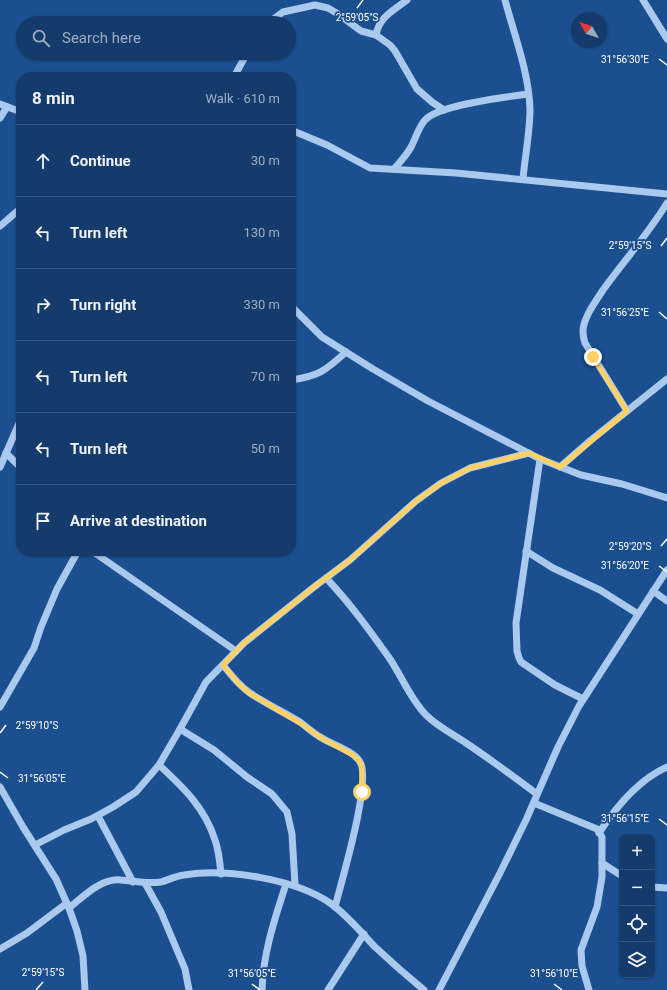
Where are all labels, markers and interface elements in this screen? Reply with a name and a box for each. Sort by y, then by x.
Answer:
text: 2°59'05"S [336,12,378,23]
north arrow [571,12,607,48]
search box [16,16,296,60]
icon: search [30,27,52,49]
text: Search here [62,29,141,47]
text: 31°56'30"E [601,54,649,65]
text: 8 min [32,88,75,108]
text: Walk · 610 m [205,91,280,106]
icon: ahead [32,150,54,172]
text: Continue [70,152,131,170]
text: 30 m [251,153,280,168]
icon: left [32,222,54,244]
text: Turn left [70,224,127,242]
text: 130 m [243,225,280,240]
text: 2°59'15"S [609,240,651,251]
icon: right [32,294,54,316]
text: Turn right [70,296,136,314]
text: 330 m [243,297,280,312]
text: 31°56'25"E [601,307,649,318]
route end [584,348,602,366]
icon: left [32,366,54,388]
text: Turn left [70,368,127,386]
text: 70 m [251,369,280,384]
icon: left [32,438,54,460]
text: Turn left [70,440,127,458]
text: 50 m [251,441,280,456]
icon: arrive [32,510,54,532]
text: Arrive at destination [70,512,207,530]
text: 2°59'20"S [609,541,651,552]
text: 31°56'20"E [601,560,649,571]
text: 2°59'10"S [16,720,58,731]
text: 31°56'05"E [18,773,66,784]
route start [353,783,371,801]
text: 31°56'15"E [601,813,649,824]
map controls [619,834,655,978]
button: + [619,834,655,870]
button: − [619,870,655,906]
button: locate [619,906,655,942]
button: layers [619,942,655,978]
text: 2°59'15"S [22,967,64,978]
text: 31°56'05"E [228,968,276,979]
text: 31°56'10"E [530,968,578,979]

